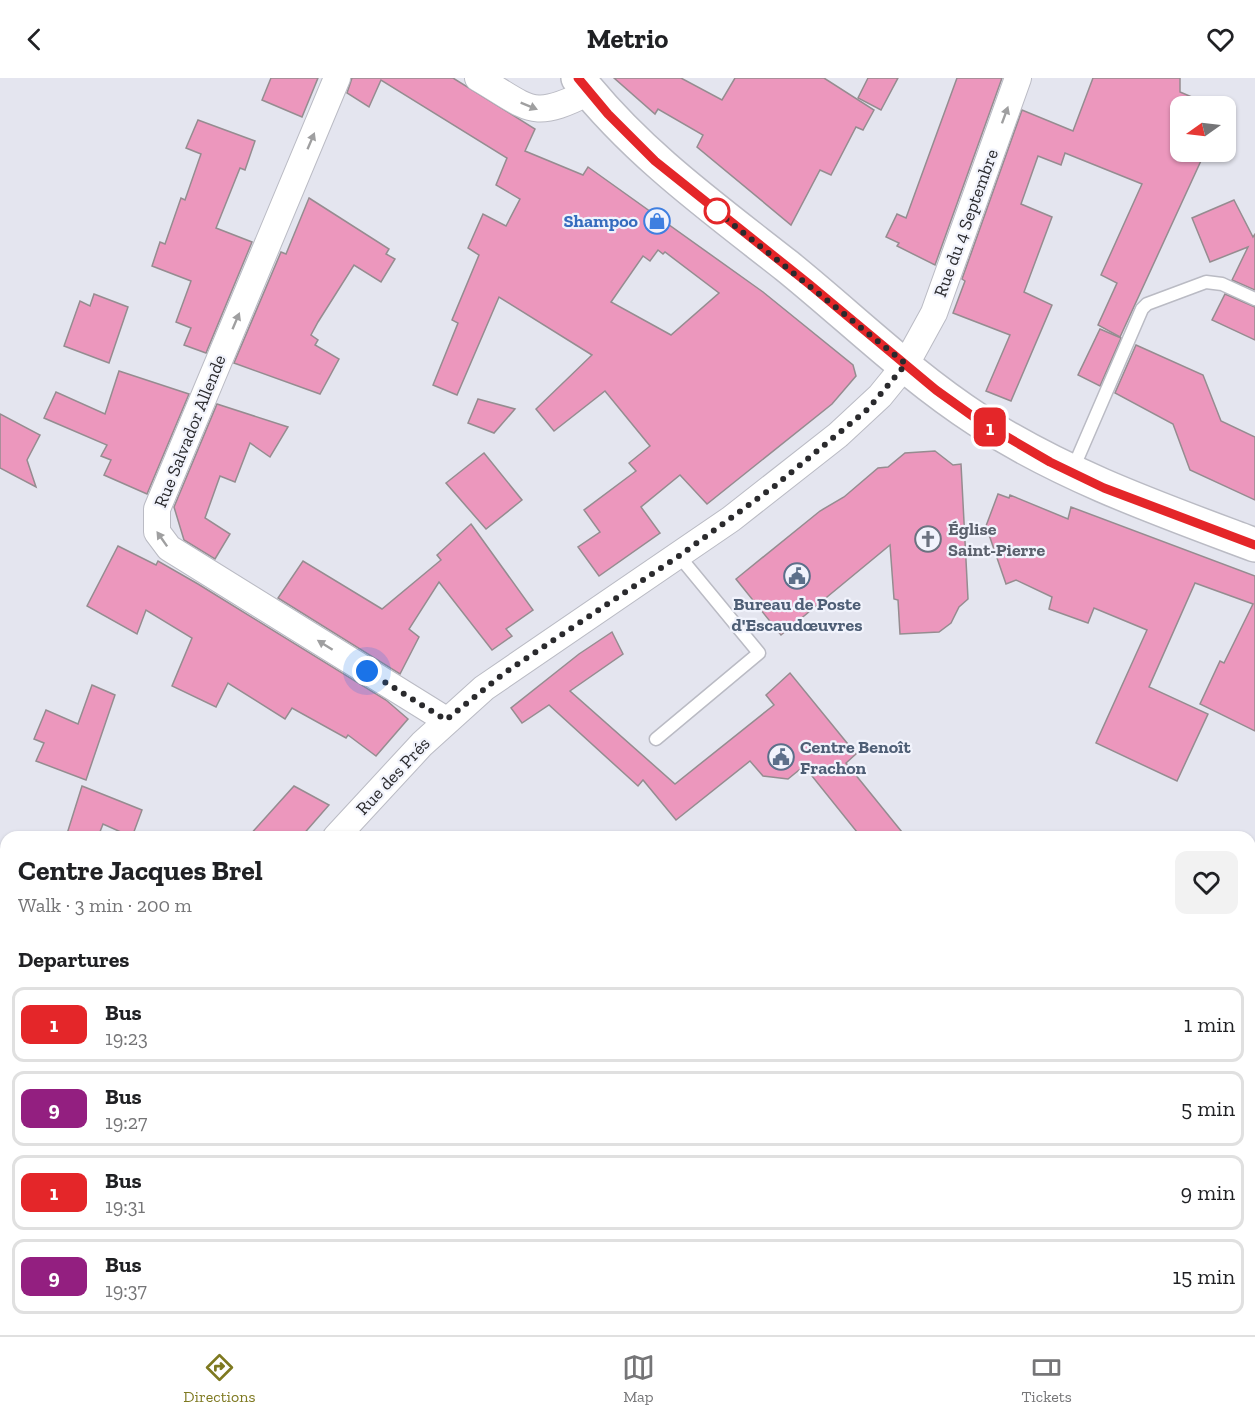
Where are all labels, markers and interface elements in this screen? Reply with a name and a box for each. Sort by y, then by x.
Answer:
icon: back [18,23,51,56]
text: Metrio [587,23,668,55]
icon: heart [1204,23,1237,56]
north arrow [1170,96,1236,162]
map controls [1170,96,1236,162]
one-way arrow [521,101,539,111]
one-way arrow [1000,106,1010,124]
one-way arrow [306,131,316,149]
street label: Rue du 4 Septembre [929,146,1003,300]
unlabelled marker [704,198,730,224]
shop icon: Shampoo [642,206,672,236]
place label: Shampoo [564,210,639,232]
one-way arrow [231,311,241,329]
street label: Rue Salvador Allende [149,351,231,511]
line badge: 1 [970,408,1010,446]
text: 1 [986,415,994,440]
place label: Église Saint-Pierre [948,518,1045,561]
church icon: Église Saint-Pierre [913,524,943,554]
one-way arrow [157,531,168,548]
public building icon: Bureau de Poste d'Escaudœuvres [782,561,812,591]
place label: Bureau de Poste d'Escaudœuvres [732,593,862,636]
one-way arrow [317,640,333,651]
your location [352,656,382,686]
street label: Rue des Prés [351,732,435,819]
place label: Centre Benoît Frachon [800,736,911,779]
public building icon: Centre Benoît Frachon [766,742,796,772]
button: heart [1175,851,1238,914]
text: Centre Jacques Brel [18,854,263,887]
text: Walk · 3 min · 200 m [18,893,192,917]
text: Departures [18,946,129,973]
text: Bus [105,999,142,1026]
text: 1 min [1184,1011,1235,1038]
text: 1 [50,1012,58,1037]
text: 19:23 [105,1026,148,1050]
text: Bus [105,1083,142,1110]
text: 5 min [1181,1095,1235,1122]
text: 9 [48,1096,60,1121]
text: 19:27 [105,1110,148,1134]
text: Bus [105,1167,142,1194]
text: 9 min [1181,1179,1235,1206]
text: 1 [50,1180,58,1205]
text: 19:31 [105,1194,145,1218]
text: Bus [105,1251,142,1278]
text: 15 min [1173,1263,1235,1290]
text: 9 [48,1264,60,1289]
text: 19:37 [105,1278,147,1302]
tab: Directions [183,1351,255,1406]
tab: Map [622,1351,655,1406]
tab: Tickets [1021,1351,1072,1406]

